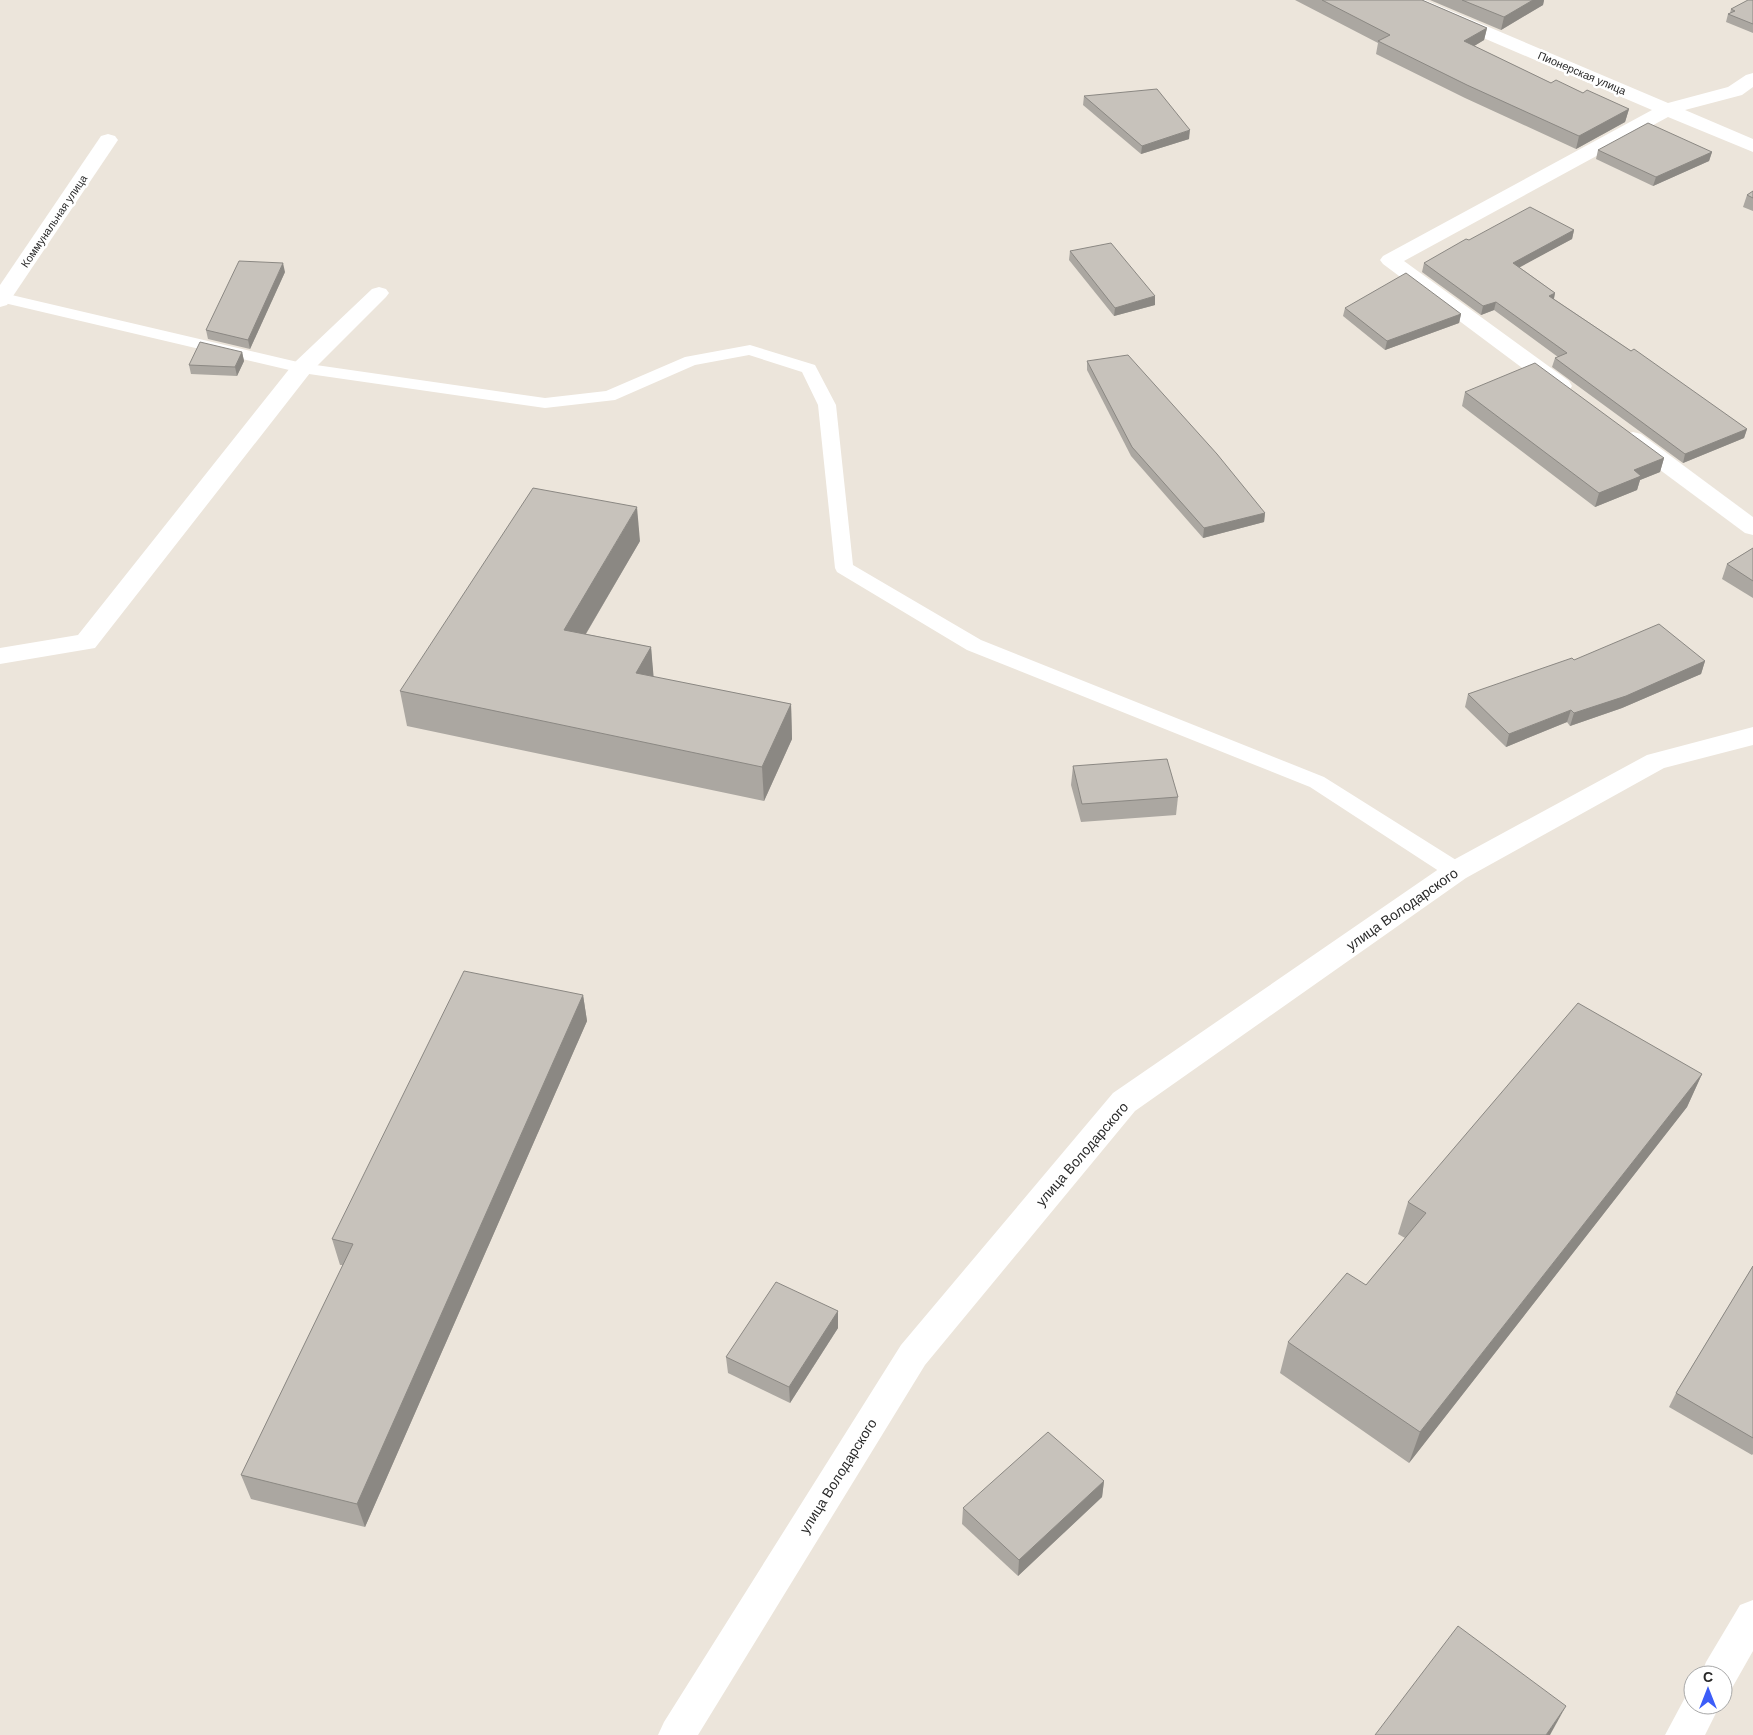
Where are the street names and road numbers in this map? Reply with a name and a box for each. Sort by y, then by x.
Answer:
street label: Пионерская улица [1536,48,1629,98]
street label: Коммунальная улица [18,171,91,270]
street label: улица Володарского [1343,864,1461,954]
street label: улица Володарского [1032,1098,1132,1210]
street label: улица Володарского [795,1415,881,1537]

